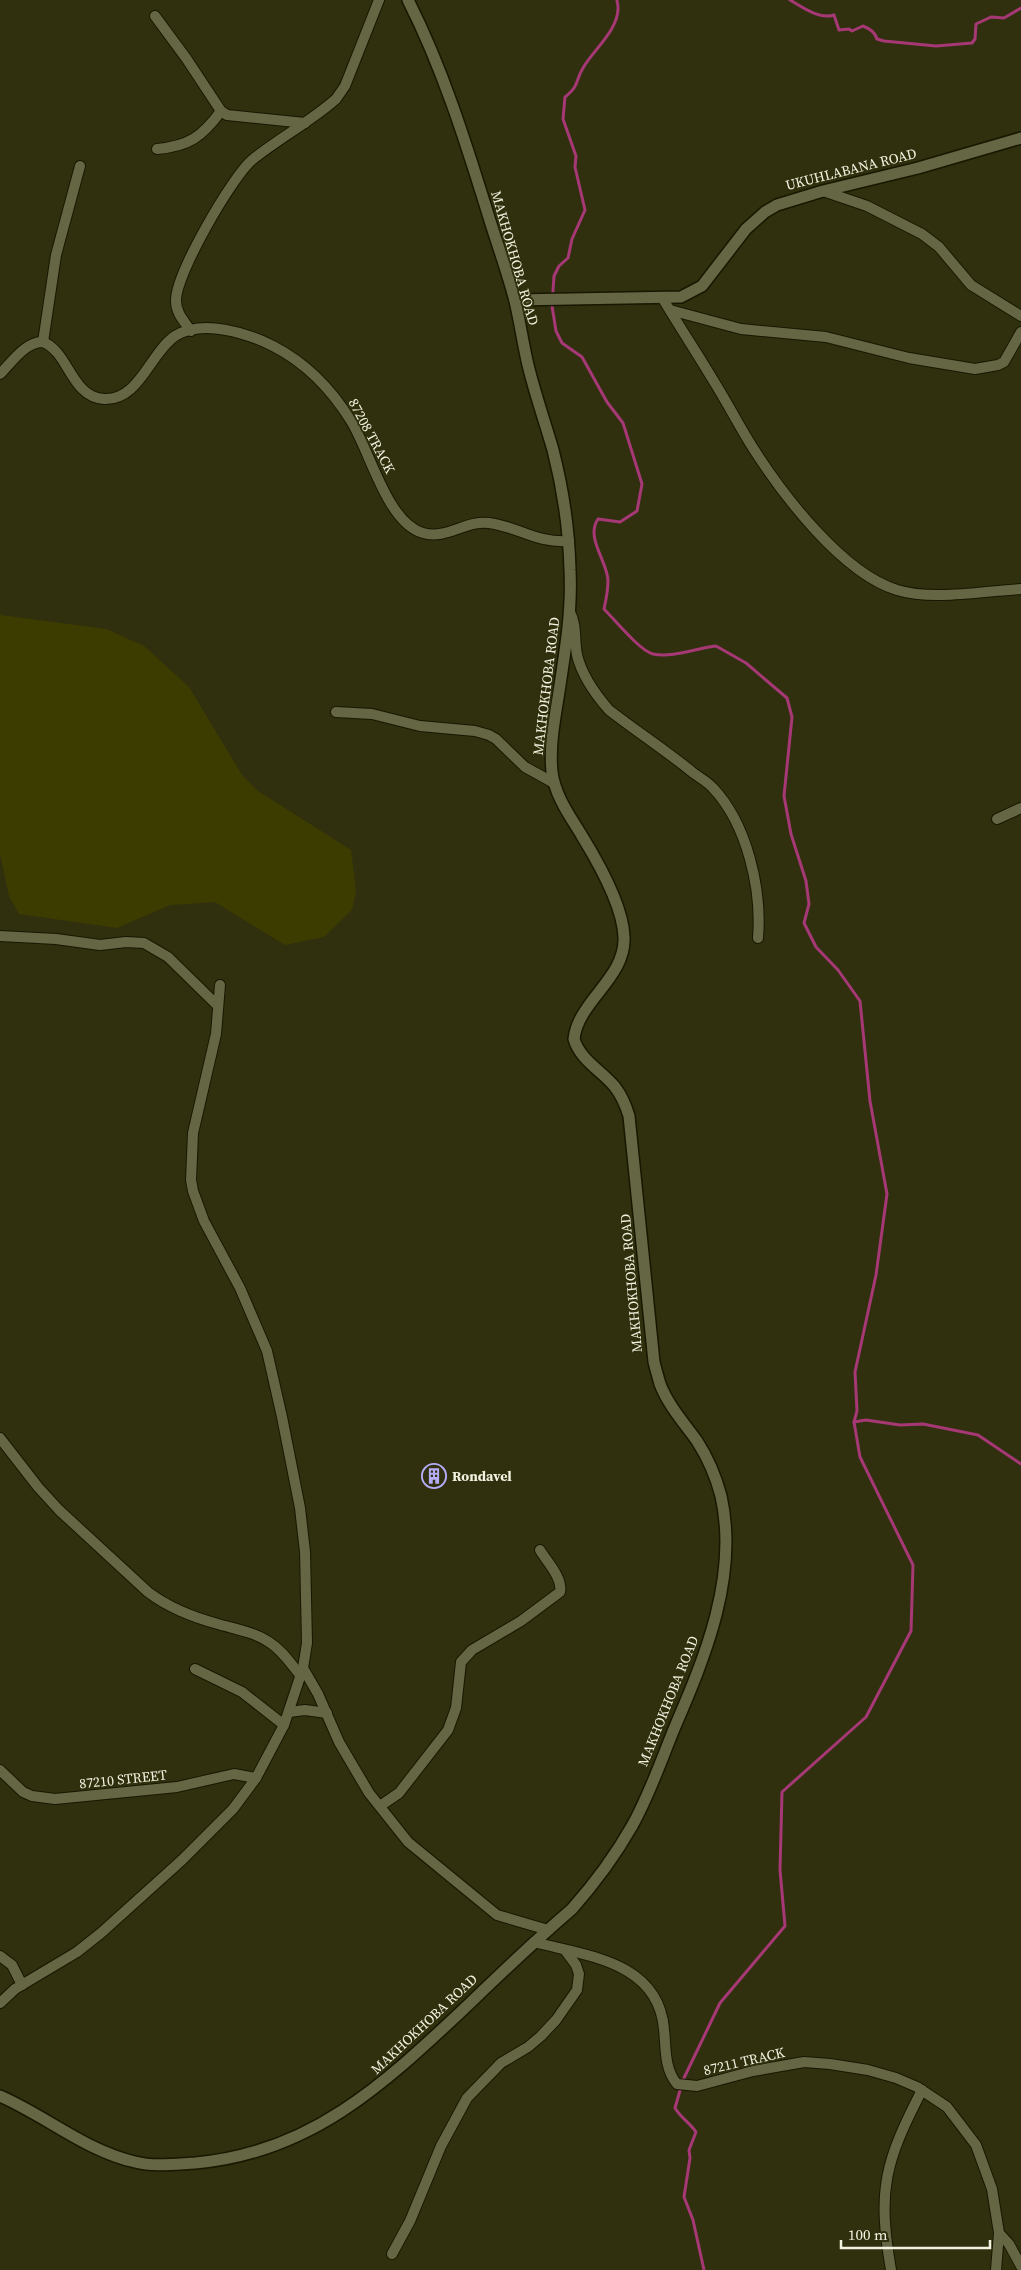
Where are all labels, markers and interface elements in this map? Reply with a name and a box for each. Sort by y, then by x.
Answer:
street label: UKUHLABANA ROAD [783,143,919,195]
street label: MAKHOKHOBA ROAD [486,188,544,328]
street label: 87208 TRACK [344,395,401,478]
street label: MAKHOKHOBA ROAD [528,616,564,756]
street label: MAKHOKHOBA ROAD [615,1213,647,1353]
building icon: Rondavel [421,1463,447,1489]
place label: Rondavel [452,1466,512,1486]
street label: MAKHOKHOBA ROAD [633,1633,703,1769]
street label: 87210 STREET [78,1764,168,1794]
street label: MAKHOKHOBA ROAD [366,1969,482,2079]
street label: 87211 TRACK [701,2042,787,2080]
scale bar [841,2218,990,2250]
text: 100 m [848,2224,888,2245]

